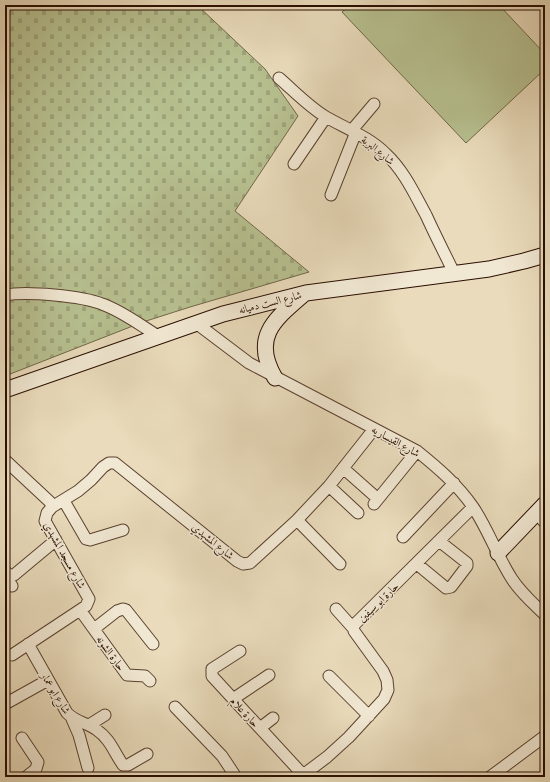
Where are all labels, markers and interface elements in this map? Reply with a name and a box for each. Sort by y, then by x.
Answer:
street label: شارع البربة [357,133,397,170]
street label: شارع الست دميانه [237,288,304,320]
street label: شارع القيساريه [368,423,422,463]
street label: شارع مسجد المشهدي [38,520,88,592]
street label: شارع المشهدي [187,520,236,565]
street label: حارة ابو سيفين [355,579,403,626]
street label: حارة الشونه [92,633,128,675]
street label: شارع ابو عمار [35,669,73,718]
street label: حارة علام [225,694,262,732]

